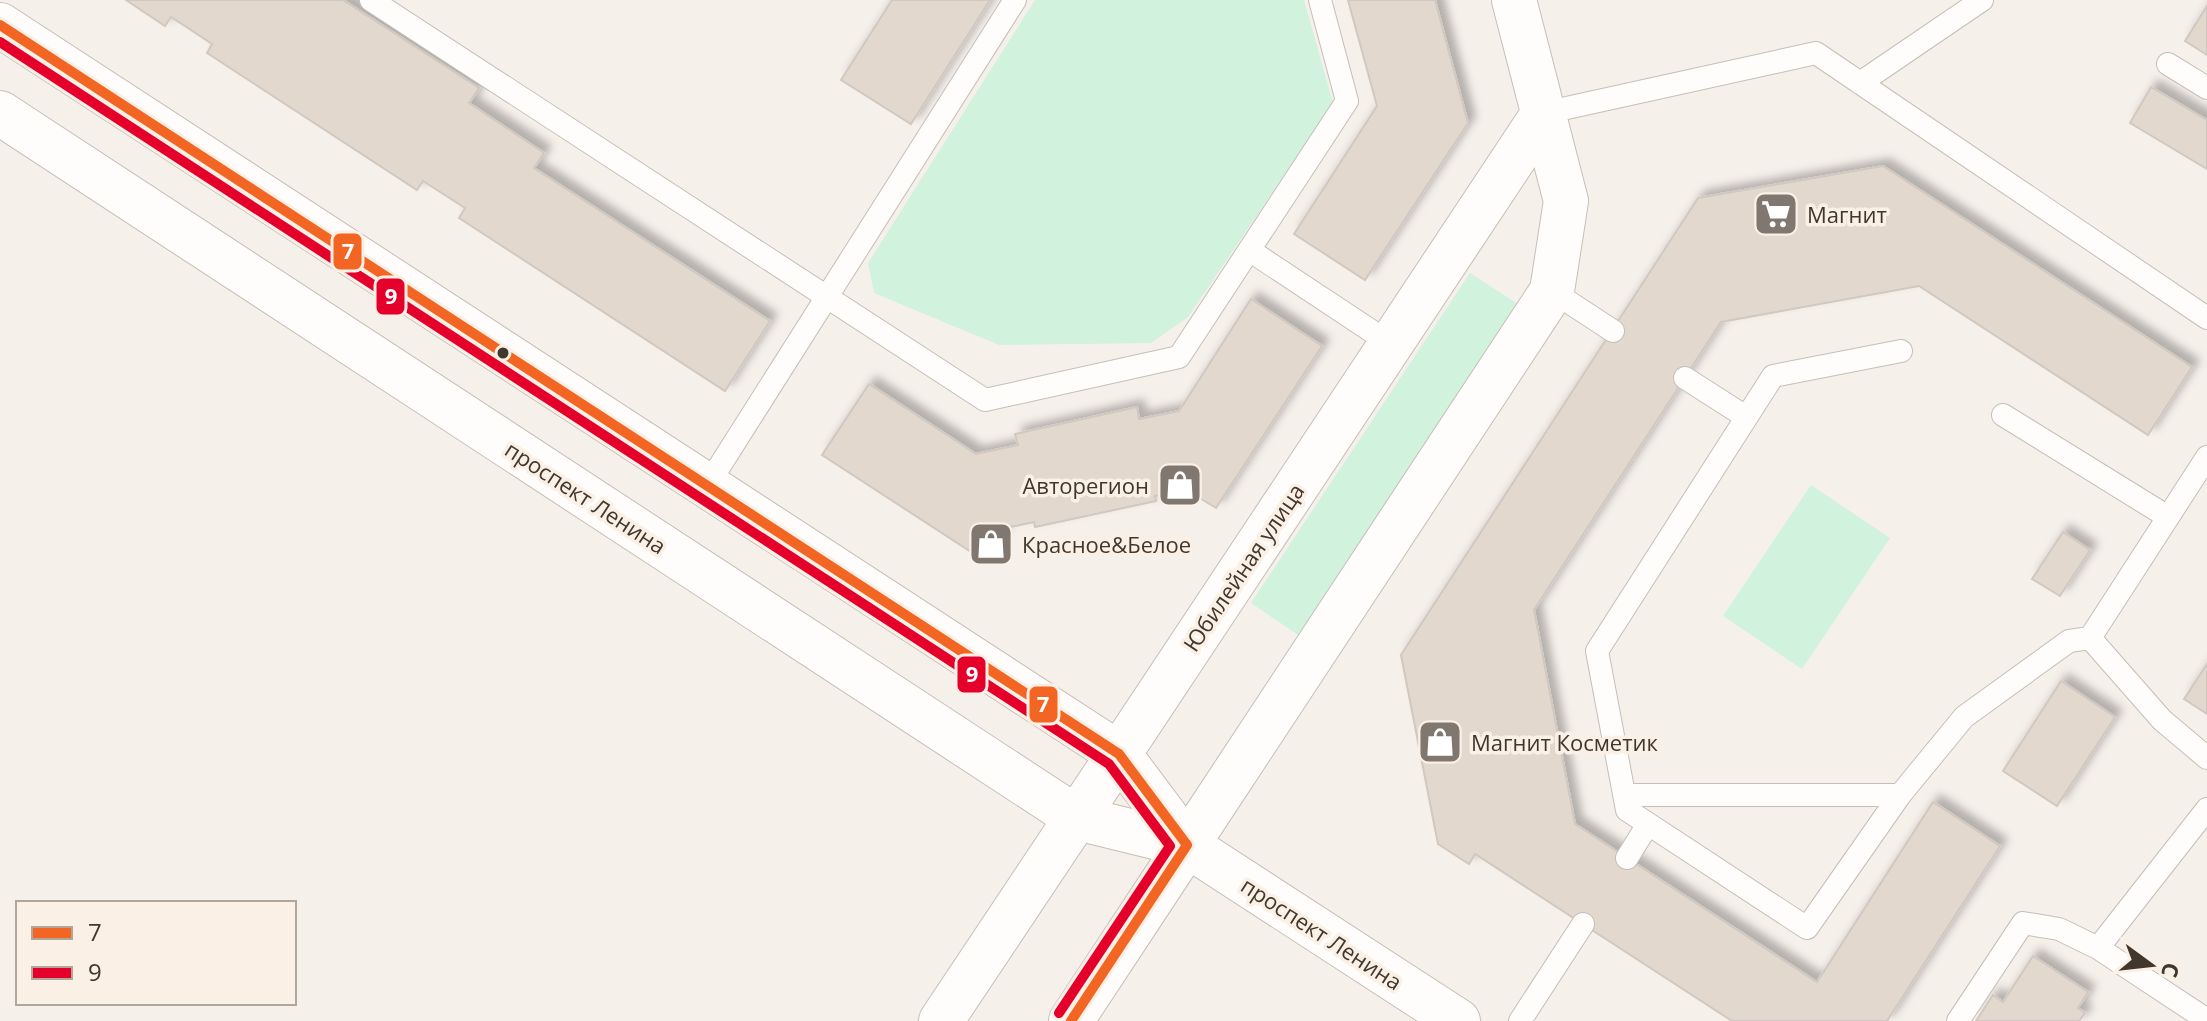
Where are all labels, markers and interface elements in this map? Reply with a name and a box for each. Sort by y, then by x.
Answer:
supermarket icon: Магнит [1752,190,1800,238]
place label: Магнит [1807,199,1887,229]
line badge: 7 [332,232,363,271]
text: 7 [342,235,354,265]
line badge: 9 [375,277,406,316]
text: 9 [385,280,397,310]
unlabelled marker [495,345,511,361]
street label: проспект Ленина [500,434,672,560]
shop icon: Авторегион [1156,461,1204,509]
place label: Авторегион [1022,470,1149,500]
street label: Юбилейная улица [1176,477,1310,657]
shop icon: Красное&Белое [967,520,1015,568]
place label: Красное&Белое [1022,529,1191,559]
line badge: 9 [956,655,987,694]
text: 9 [966,658,978,688]
line badge: 7 [1028,685,1059,724]
text: 7 [1037,688,1049,718]
shop icon: Магнит Косметик [1416,718,1464,766]
place label: Магнит Косметик [1471,727,1658,757]
street label: проспект Ленина [1236,870,1408,996]
legend [16,901,296,1005]
text: 7 [88,915,102,948]
north arrow [2111,925,2191,1005]
text: 9 [88,955,102,988]
text: С [2155,960,2188,981]

